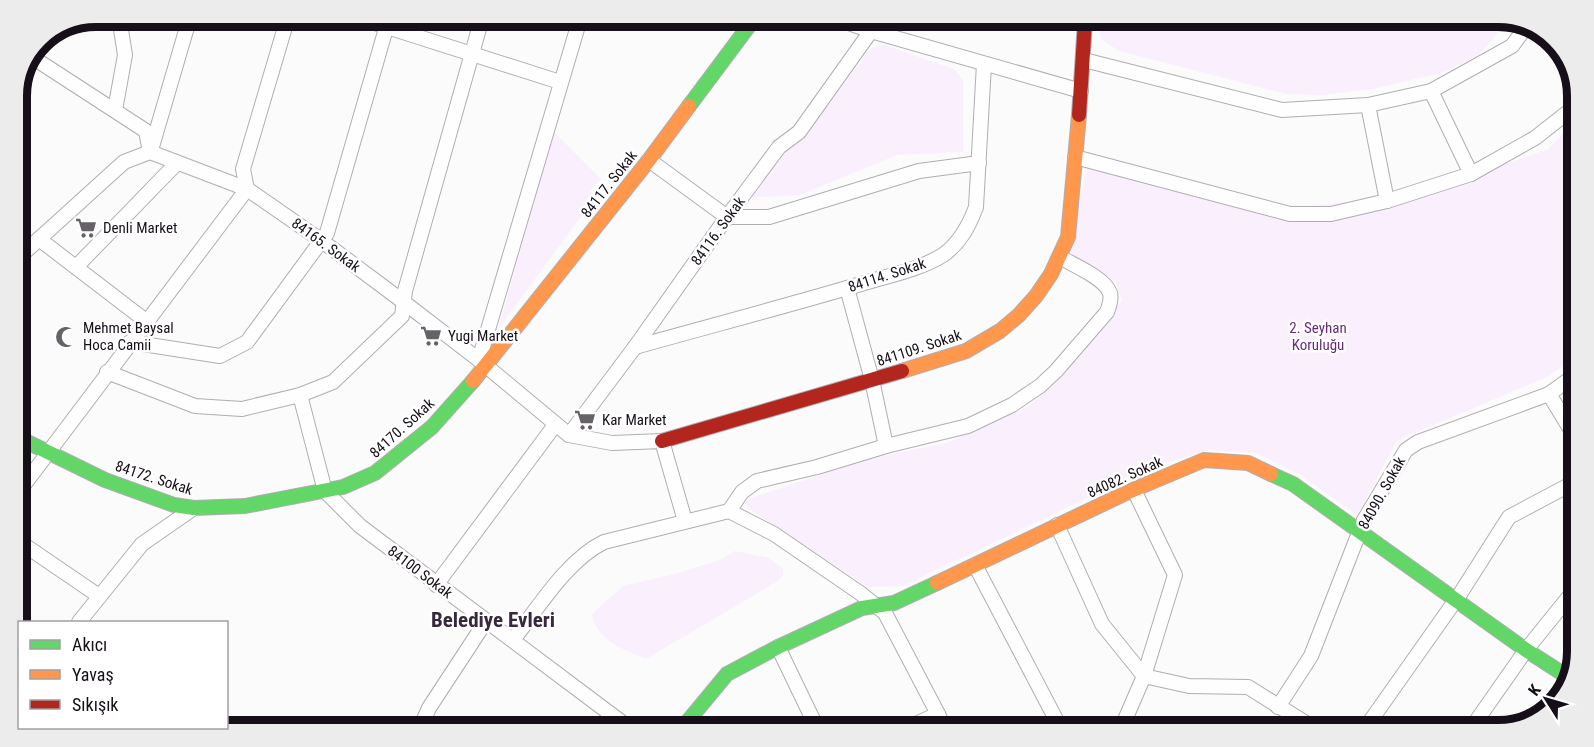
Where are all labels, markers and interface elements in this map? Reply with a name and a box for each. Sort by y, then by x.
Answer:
street label: 84117. Sokak [577,147,641,221]
street label: 84116. Sokak [687,193,749,269]
street label: 84165. Sokak [288,214,364,276]
supermarket icon: Denli Market [74,216,98,240]
place label: Denli Market [103,219,177,237]
street label: 84114. Sokak [846,254,928,296]
place label: Mehmet Baysal Hoca Camii [83,319,174,354]
park label: 2. Seyhan Koruluğu [1289,319,1347,354]
supermarket icon: Yugi Market [419,324,443,348]
mosque icon: Mehmet Baysal Hoca Camii [54,325,78,349]
street label: 841109. Sokak [874,326,964,370]
place label: Yugi Market [448,327,518,345]
street label: 84170. Sokak [366,394,438,462]
supermarket icon: Kar Market [573,408,597,432]
place label: Kar Market [602,411,667,429]
street label: 84082. Sokak [1085,452,1166,502]
street label: 84090. Sokak [1355,453,1409,533]
street label: 84172. Sokak [113,457,195,499]
street label: 84100 Sokak [384,542,456,602]
district label: Belediye Evleri [431,608,555,632]
legend [18,621,228,729]
text: Akıcı [72,634,107,655]
text: Yavaş [72,664,114,685]
north arrow [1516,669,1576,729]
text: K [1524,681,1545,700]
text: Sıkışık [72,694,118,715]

